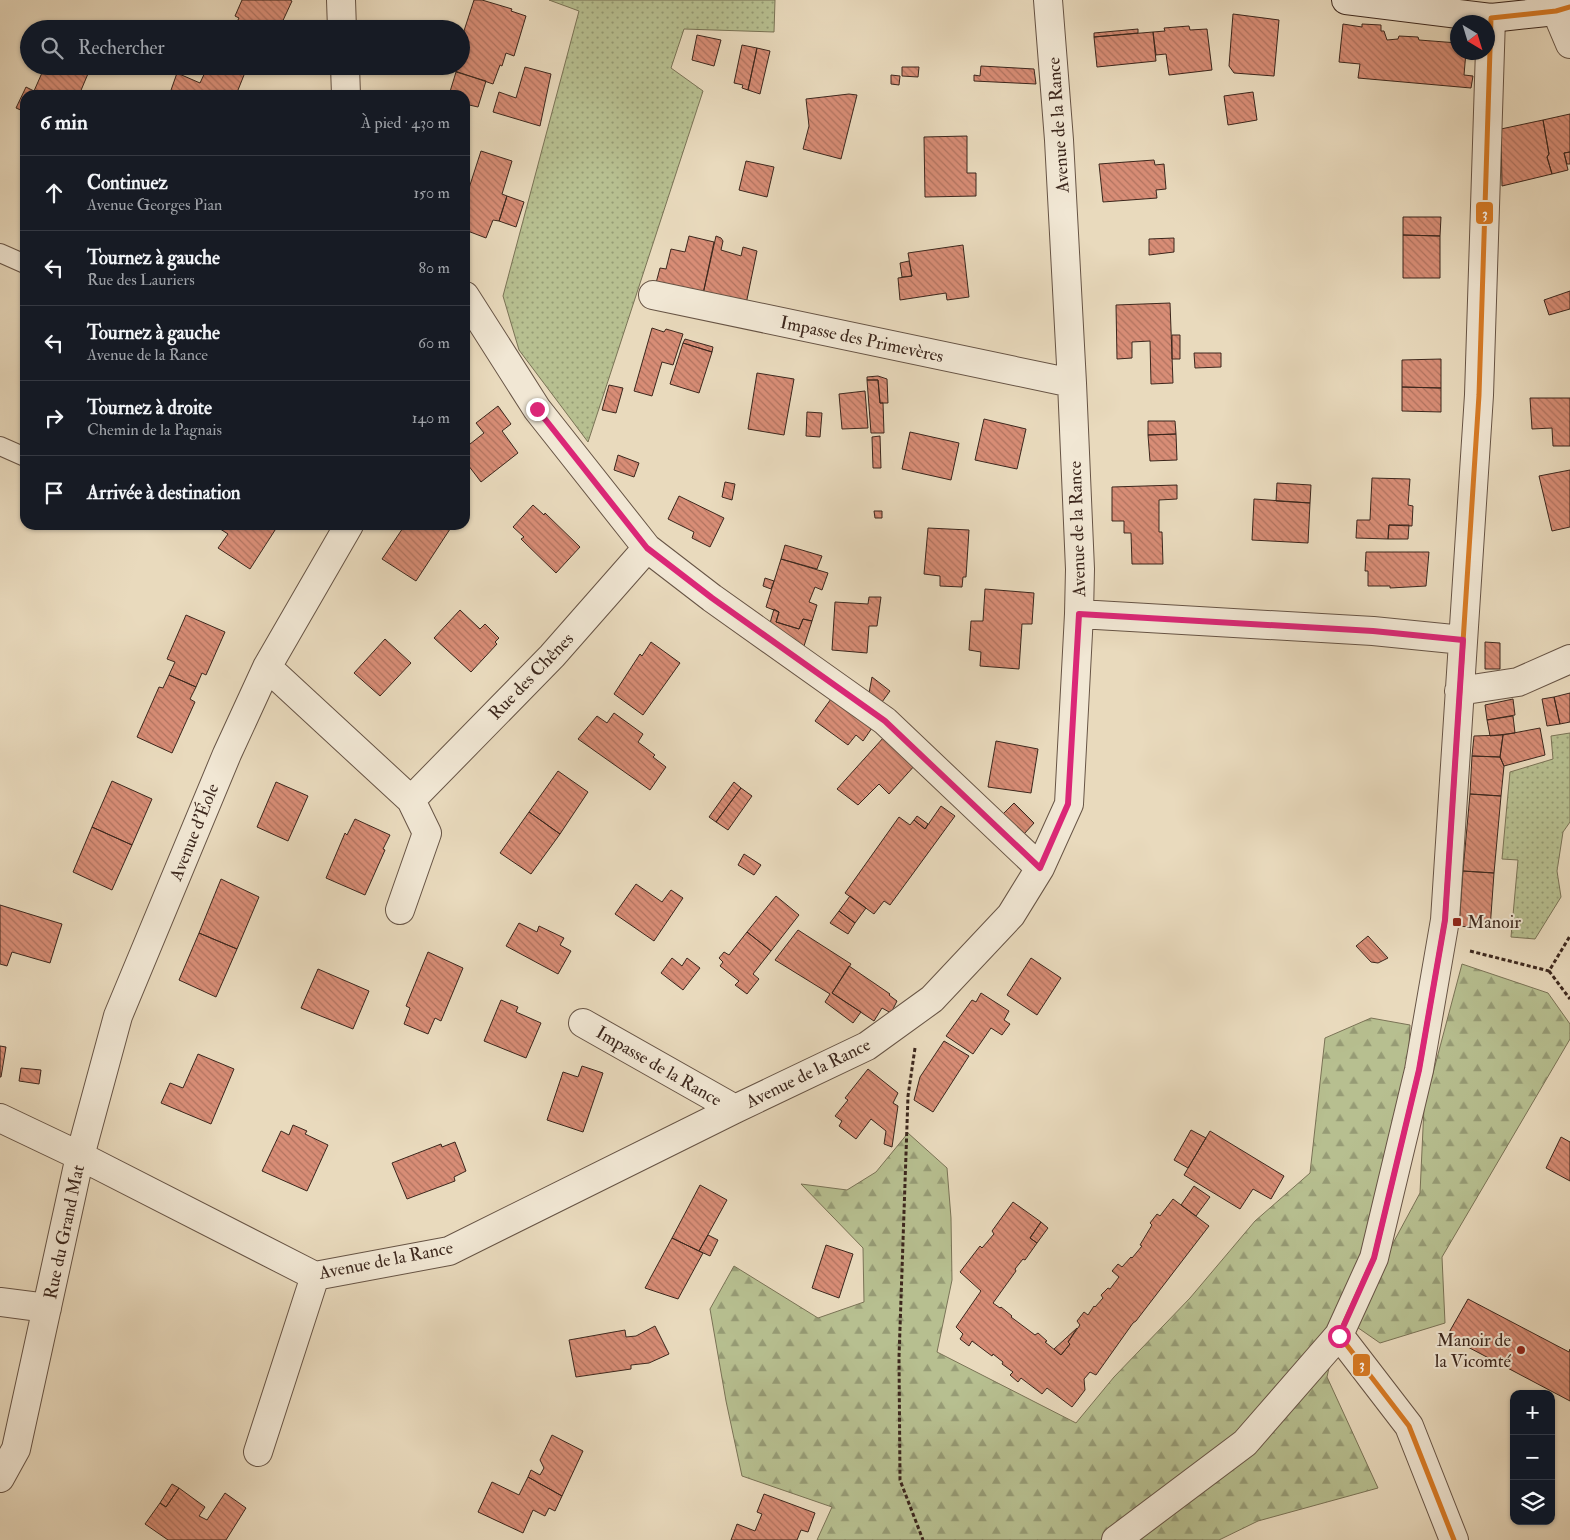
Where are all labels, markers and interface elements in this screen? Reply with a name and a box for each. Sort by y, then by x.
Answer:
north arrow [1450,15,1495,60]
search box [20,20,470,75]
icon: search [38,34,66,62]
text: Rechercher [78,36,165,60]
street label: Avenue de la Rance [1042,56,1075,195]
text: 6 min [40,109,88,136]
text: À pied · 430 m [361,113,450,133]
text: Continuez [87,171,168,195]
icon: ahead [40,179,68,207]
text: 150 m [413,183,450,203]
text: Avenue Georges Pian [87,195,222,215]
line badge: 3 [1475,201,1494,225]
text: 3 [1482,205,1488,222]
text: Tournez à gauche [87,246,220,270]
icon: left [40,254,68,282]
text: 80 m [419,258,450,278]
text: Rue des Lauriers [87,270,195,290]
street label: Impasse des Primevères [778,311,946,368]
text: Tournez à gauche [87,321,220,345]
icon: left [40,329,68,357]
text: 60 m [418,333,450,353]
text: Avenue de la Rance [87,345,208,365]
text: Tournez à droite [87,396,212,420]
route end [526,398,549,421]
icon: right [40,404,68,432]
text: 140 m [412,408,450,428]
text: Chemin de la Pagnais [87,420,222,440]
street label: Avenue de la Rance [1064,460,1091,598]
icon: arrive [40,479,68,507]
text: Arrivée à destination [87,481,241,505]
street label: Rue des Chênes [484,628,579,725]
street label: Avenue d'Éole [164,780,225,885]
place label: Manoir [1467,911,1521,934]
marker: Manoir [1451,916,1463,928]
street label: Impasse de la Rance [592,1021,726,1112]
street label: Avenue de la Rance [741,1033,875,1114]
street label: Rue du Grand Mat [39,1163,90,1301]
street label: Avenue de la Rance [316,1236,456,1285]
route start [1328,1325,1351,1348]
place label: Manoir de la Vicomté [1435,1329,1511,1373]
marker: Manoir de la Vicomté [1515,1344,1527,1356]
line badge: 3 [1352,1353,1371,1377]
text: 3 [1359,1356,1365,1373]
map controls [1510,1390,1555,1525]
button: + [1510,1390,1555,1435]
button: − [1510,1435,1555,1480]
button: layers [1510,1480,1555,1525]

